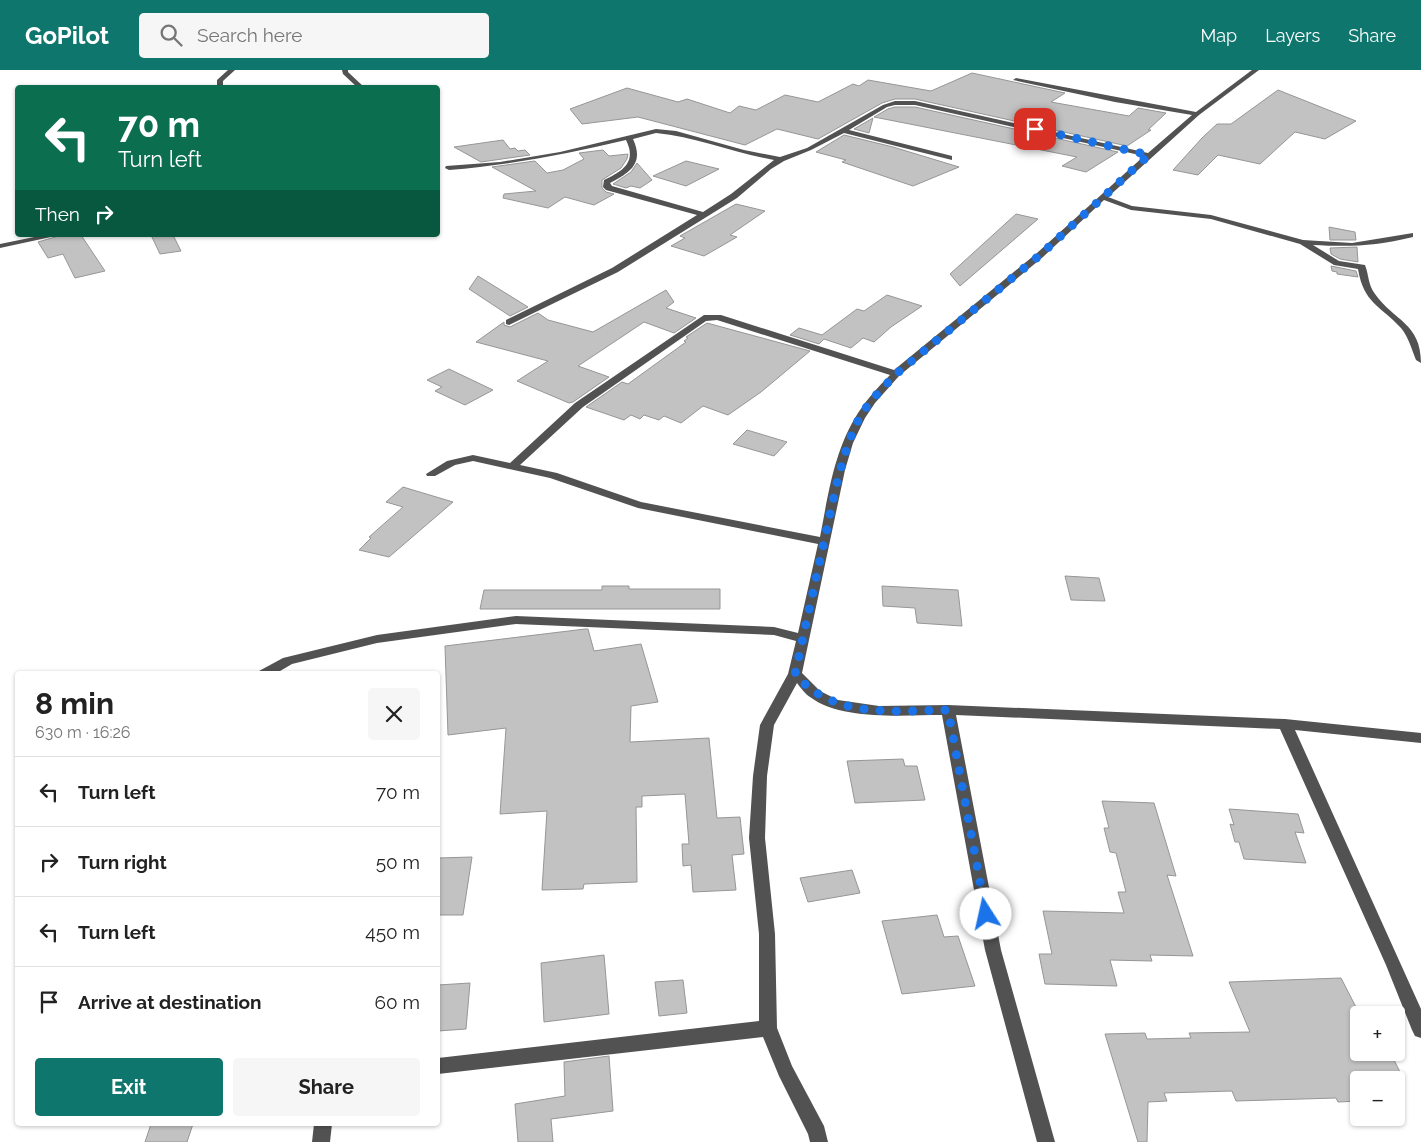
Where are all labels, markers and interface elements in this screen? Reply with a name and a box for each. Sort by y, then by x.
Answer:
search box [139,13,489,58]
text: GoPilot [25,21,109,50]
icon: search [157,21,185,49]
text: Search here [197,24,303,46]
text: Map [1201,25,1237,46]
text: Layers [1265,25,1320,46]
text: Share [1348,25,1396,46]
text: 70 m [118,104,200,145]
icon: left [35,105,100,170]
pin [1014,108,1056,150]
icon: arrive [1021,115,1049,143]
text: Turn left [118,146,202,172]
icon: right [90,200,118,228]
text: Then [35,203,80,225]
text: 8 min [35,686,114,721]
button: close [368,688,420,740]
text: 630 m · 16:26 [35,723,130,742]
icon: left [35,778,63,806]
text: Turn left [78,781,155,803]
text: 70 m [376,781,420,803]
icon: right [35,848,63,876]
text: Turn right [78,851,167,873]
text: 50 m [376,851,420,873]
position arrow [959,887,1011,939]
icon: left [35,918,63,946]
text: Turn left [78,921,155,943]
text: 450 m [365,921,420,943]
icon: arrive [35,988,63,1016]
text: Arrive at destination [78,991,262,1013]
text: 60 m [375,991,420,1013]
map controls [1350,1006,1405,1126]
button: + [1350,1006,1405,1061]
button: Exit [35,1058,223,1116]
button: Share [233,1058,420,1116]
button: − [1350,1071,1405,1126]

